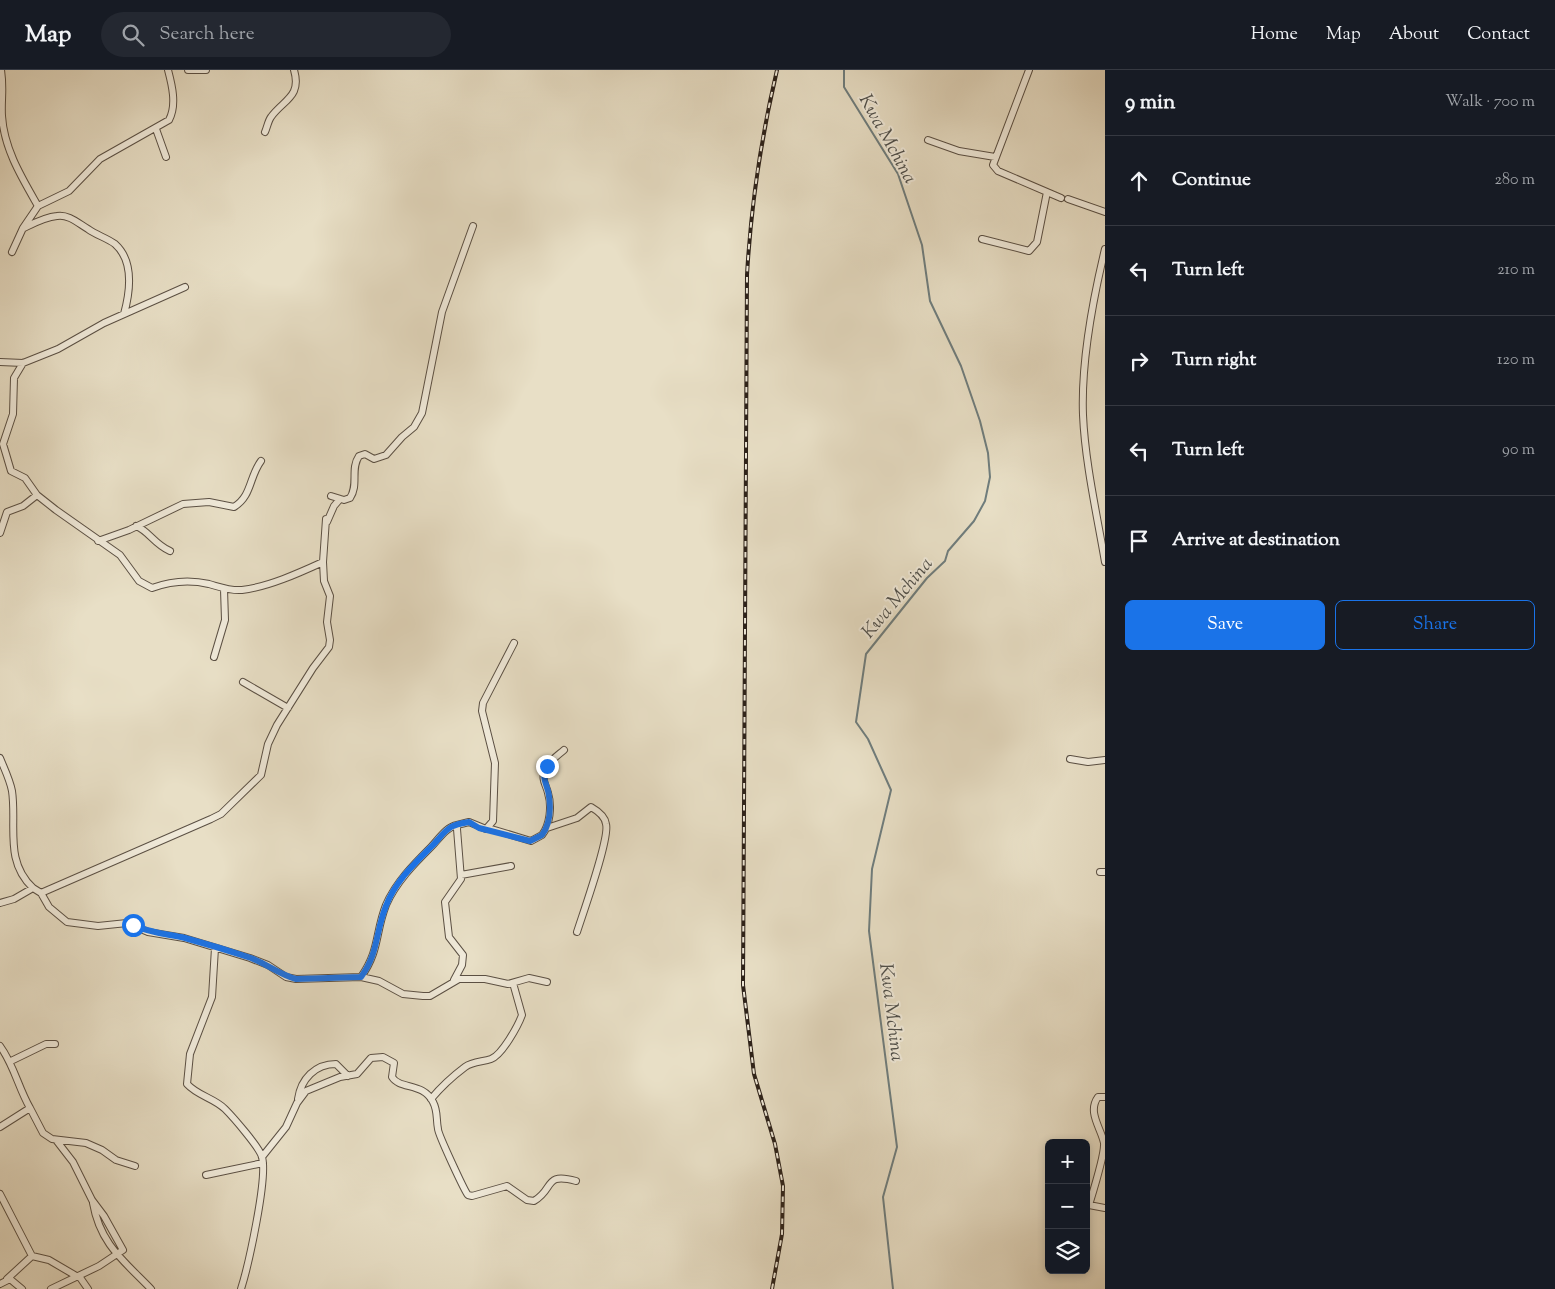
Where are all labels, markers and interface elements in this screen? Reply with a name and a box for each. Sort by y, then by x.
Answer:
search box [101,12,451,57]
text: Map [25,18,71,52]
icon: search [119,21,147,49]
text: Search here [159,21,255,48]
text: Home [1251,22,1298,48]
text: Map [1326,22,1361,48]
text: About [1389,22,1439,48]
text: Contact [1467,22,1530,48]
text: 9 min [1125,88,1175,118]
water label: Kwa Mchina [851,90,923,189]
text: Walk · 700 m [1445,91,1535,114]
icon: ahead [1125,167,1153,195]
text: Continue [1172,167,1251,194]
text: 280 m [1494,169,1535,192]
icon: left [1125,257,1153,285]
text: Turn left [1172,257,1244,284]
text: 210 m [1497,259,1535,282]
icon: right [1125,347,1153,375]
text: Turn right [1172,347,1256,374]
text: 120 m [1497,349,1535,372]
icon: left [1125,437,1153,465]
text: Turn left [1172,437,1244,464]
text: 90 m [1502,439,1535,462]
icon: arrive [1125,527,1153,555]
text: Arrive at destination [1172,527,1340,554]
water label: Kwa Mchina [856,552,940,645]
button: Save [1125,600,1325,650]
button: Share [1335,600,1535,650]
route end [536,755,559,778]
route start [122,914,145,937]
water label: Kwa Mchina [871,962,910,1063]
map controls [1045,1139,1090,1274]
button: + [1045,1139,1090,1184]
button: − [1045,1184,1090,1229]
button: layers [1045,1229,1090,1274]

